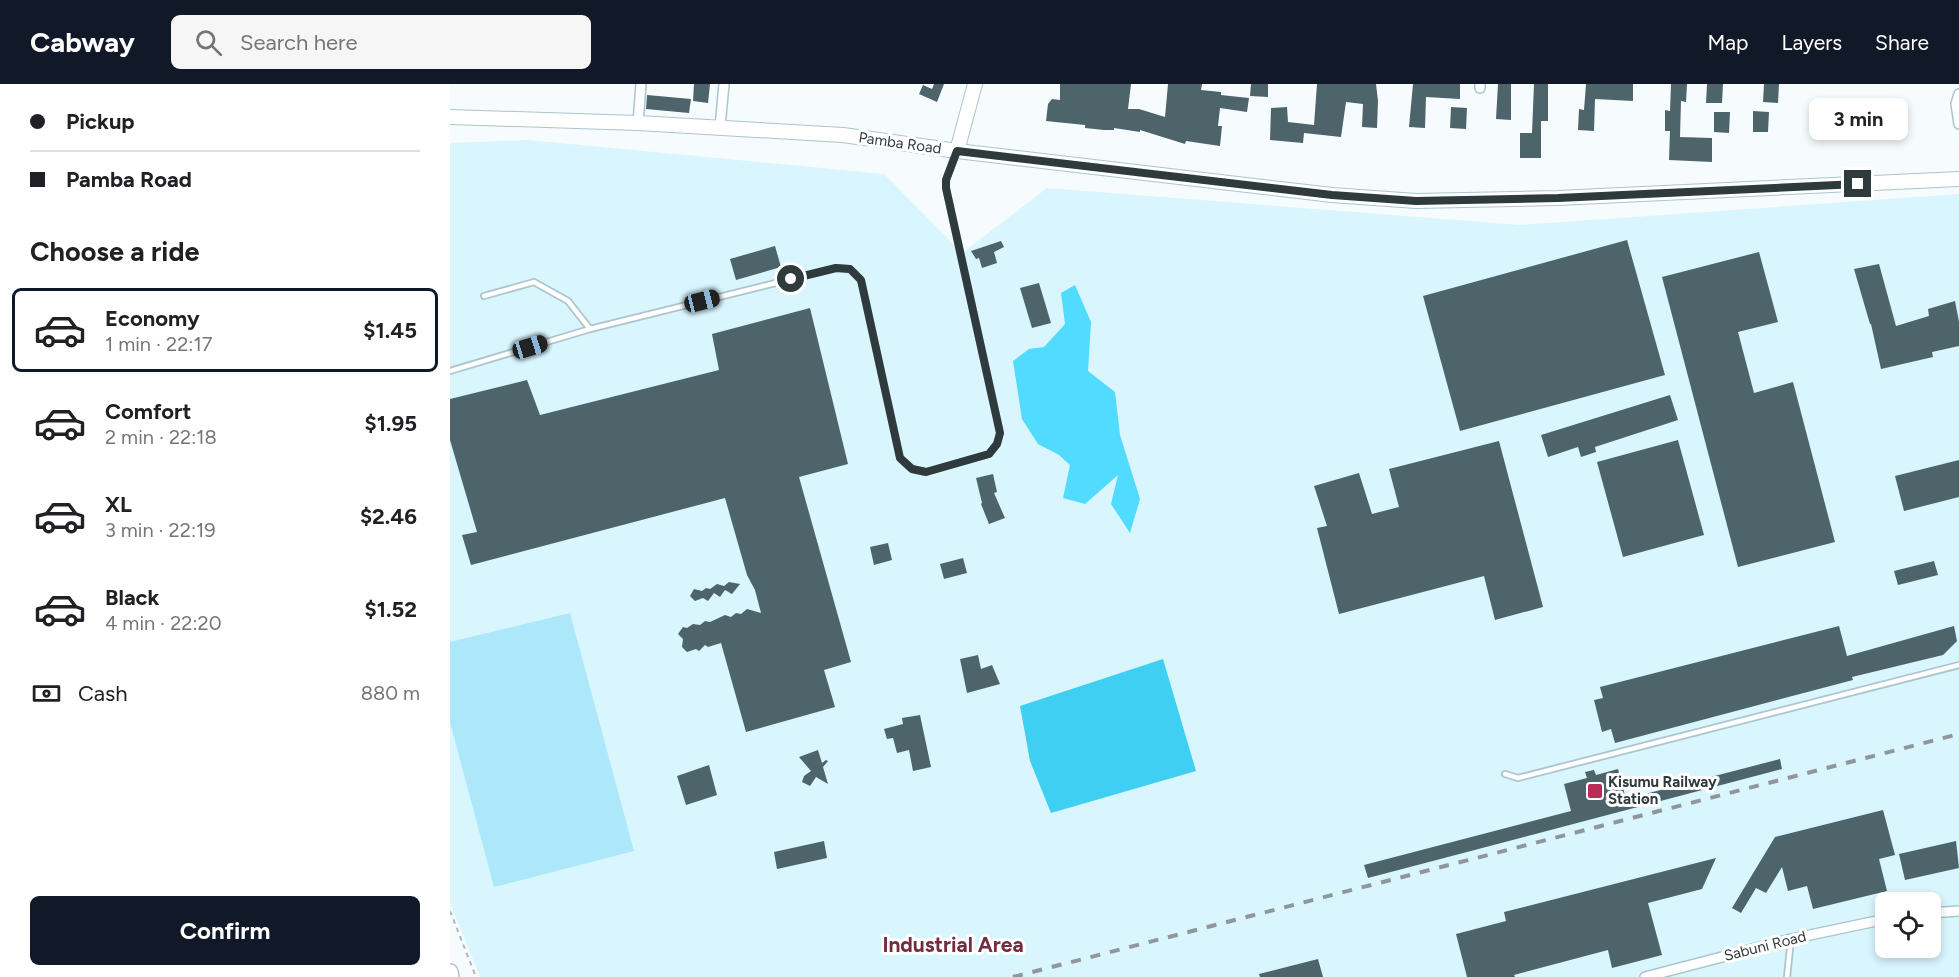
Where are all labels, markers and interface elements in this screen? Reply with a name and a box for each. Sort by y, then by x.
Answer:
search box [171,15,591,69]
text: Cabway [30,25,135,59]
icon: search [192,26,225,59]
text: Search here [240,29,357,56]
text: Map [1708,30,1748,55]
text: Layers [1781,30,1842,55]
text: Share [1875,30,1929,55]
callout: 3 min [1808,97,1908,139]
text: 3 min [1834,107,1883,131]
text: Pickup [66,108,135,135]
street label: Pamba Road [857,128,943,158]
text: Pamba Road [66,166,192,193]
route end [1844,170,1871,197]
text: Choose a ride [30,235,199,268]
route start [777,265,804,292]
car [682,288,722,314]
icon: car [33,303,87,357]
text: Economy [105,305,200,332]
text: $1.45 [363,317,417,344]
text: 1 min · 22:17 [105,332,212,356]
car [510,333,550,361]
icon: car [33,396,87,450]
text: Comfort [105,398,191,425]
text: $1.95 [365,410,417,437]
text: 2 min · 22:18 [105,425,217,449]
icon: car [33,489,87,543]
text: XL [105,491,132,518]
text: $2.46 [360,503,417,530]
text: 3 min · 22:19 [105,518,216,542]
icon: car [33,582,87,636]
text: Black [105,584,159,611]
text: $1.52 [365,596,417,623]
text: 4 min · 22:20 [105,611,222,635]
icon: cash [30,677,63,710]
text: Cash [78,680,128,707]
text: 880 m [361,681,420,705]
place label: Kisumu Railway Station [1608,773,1717,808]
marker: Kisumu Railway Station [1586,782,1604,800]
map controls [1875,892,1941,958]
button: locate [1875,892,1941,958]
button: Confirm [30,896,420,965]
street label: Sabuni Road [1722,927,1808,965]
district label: Industrial Area [882,932,1024,957]

